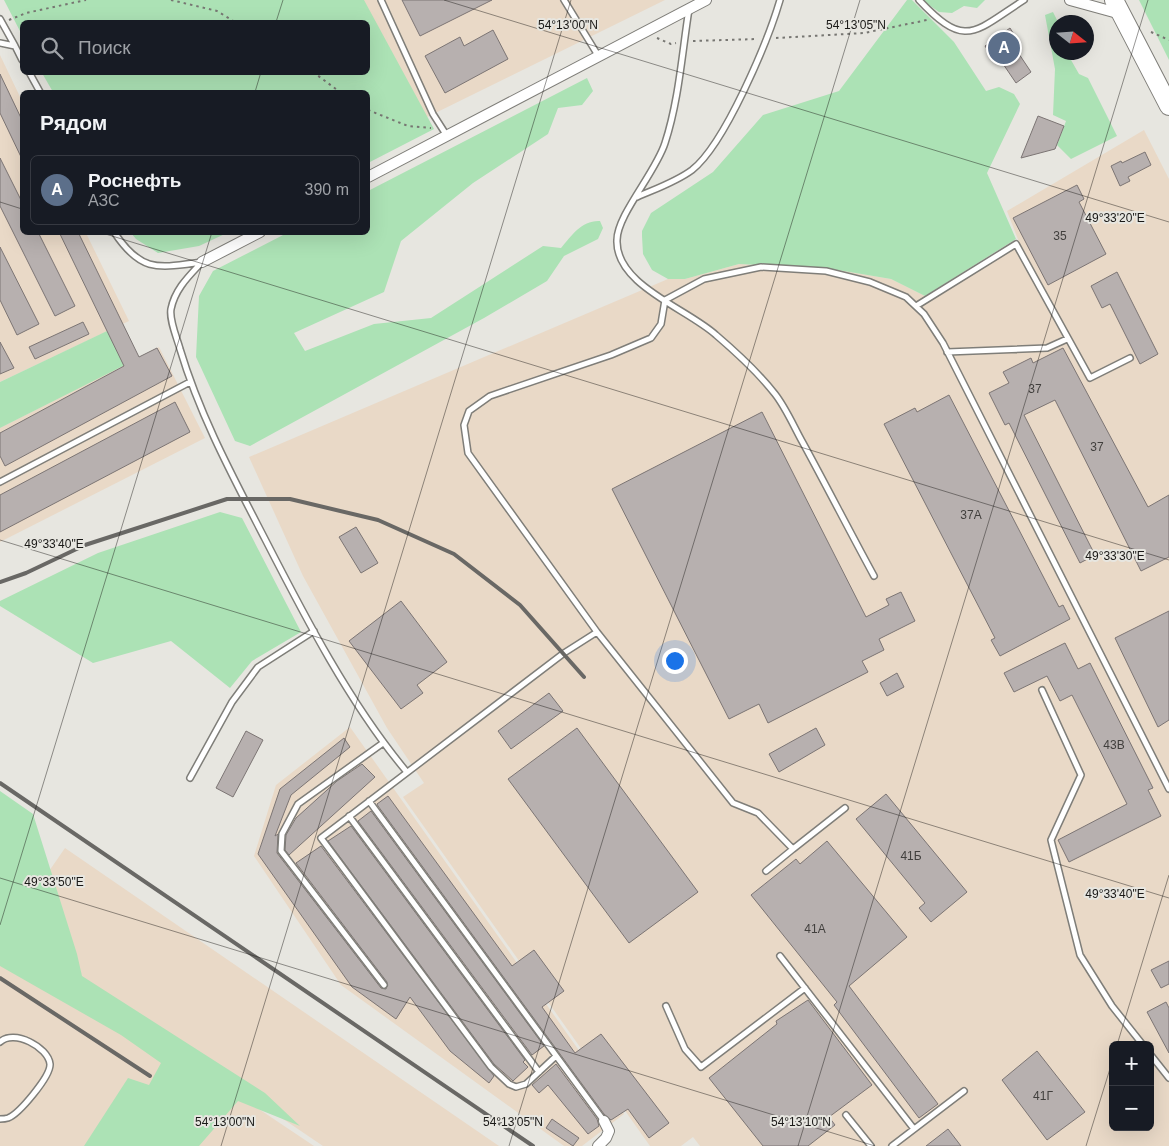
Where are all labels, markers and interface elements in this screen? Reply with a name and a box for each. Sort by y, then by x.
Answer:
north arrow [1049,15,1094,60]
text: 54°13'00"N [538,18,598,32]
text: 54°13'05"N [826,18,886,32]
search box [20,20,370,75]
pin: A [988,29,1020,67]
icon: search [38,34,66,62]
text: Поиск [78,37,131,58]
text: Рядом [40,111,107,134]
text: Роснефть [88,170,182,191]
text: A [51,181,63,198]
text: 390 m [305,181,349,198]
text: АЗС [88,192,120,209]
text: 49°33'20"E [1085,211,1145,225]
house number: 35 [1053,229,1067,243]
house number: 37 [1028,382,1042,396]
house number: 37 [1090,440,1104,454]
house number: 37А [960,508,982,522]
text: 49°33'40"E [24,537,84,551]
text: 49°33'30"E [1085,549,1145,563]
your location [662,648,688,674]
house number: 43В [1103,738,1125,752]
house number: 41Б [900,849,922,863]
text: 49°33'50"E [24,875,84,889]
text: 49°33'40"E [1085,887,1145,901]
house number: 41А [804,922,826,936]
map controls [1109,1041,1154,1131]
button: + [1109,1041,1154,1086]
button: − [1109,1086,1154,1131]
house number: 41Г [1033,1089,1053,1103]
text: 54°13'00"N [195,1115,255,1129]
text: 54°13'05"N [483,1115,543,1129]
text: 54°13'10"N [771,1115,831,1129]

